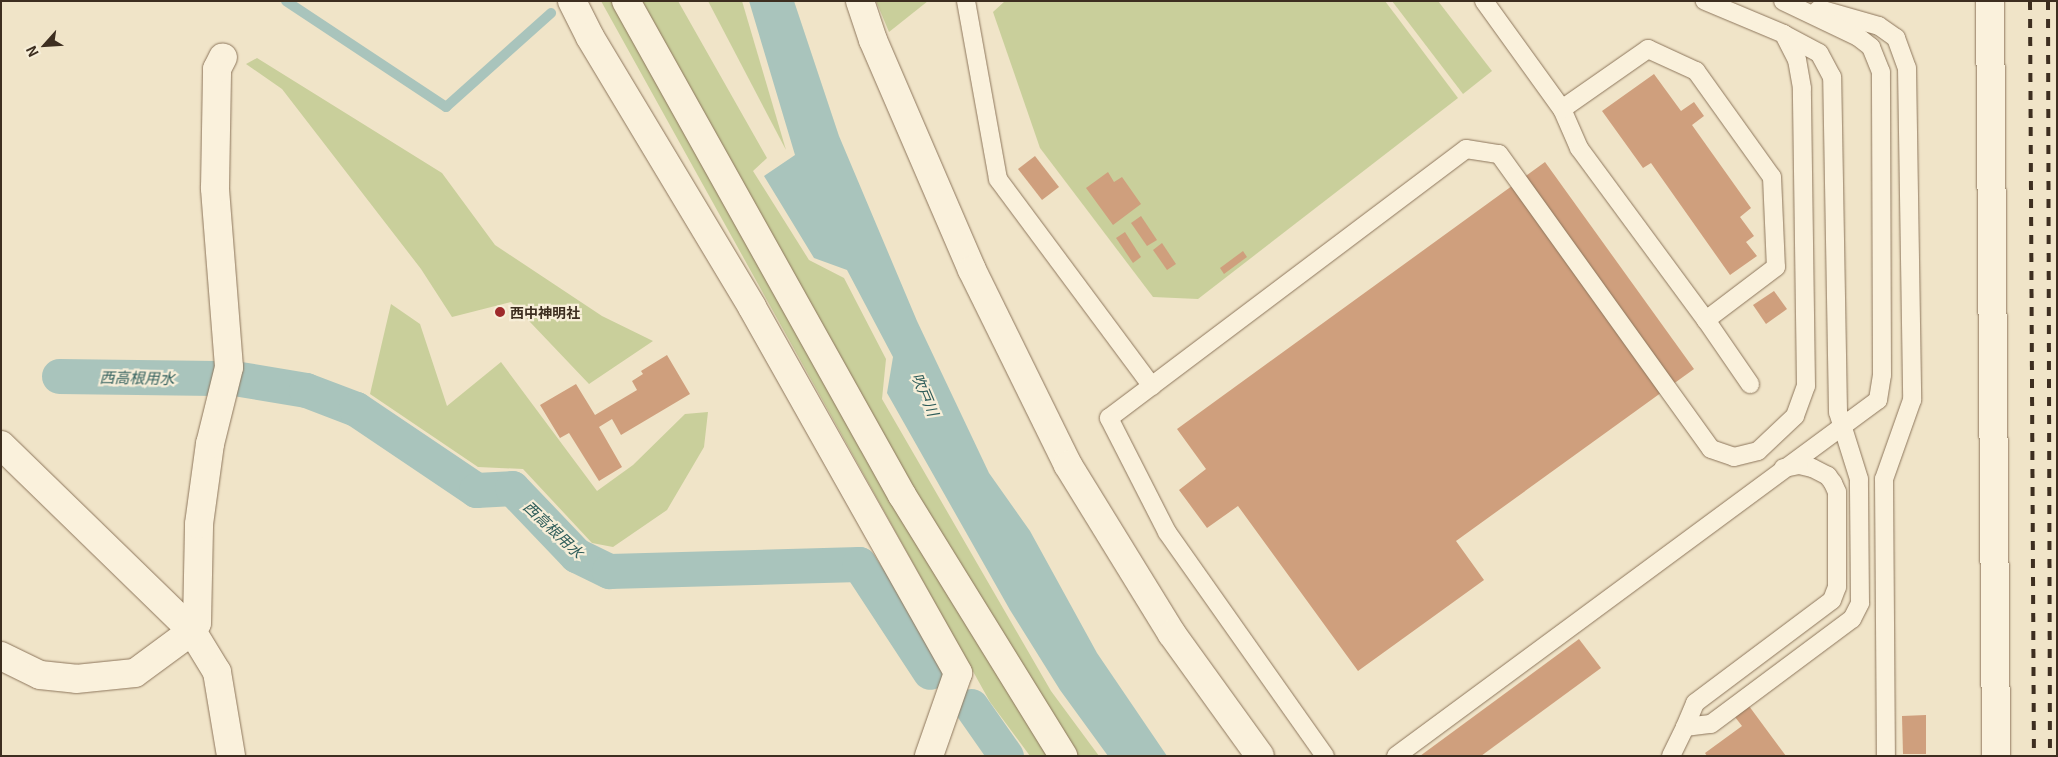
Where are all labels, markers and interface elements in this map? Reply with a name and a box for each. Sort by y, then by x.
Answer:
north arrow [20,20,70,70]
text: N [20,42,43,61]
place label: 西中神明社 [510,304,580,320]
marker: 西中神明社 [494,306,506,318]
water label: 西高根用水 [99,367,175,387]
water label: 吹戸川 [909,370,943,418]
water label: 西高根用水 [520,497,588,561]

